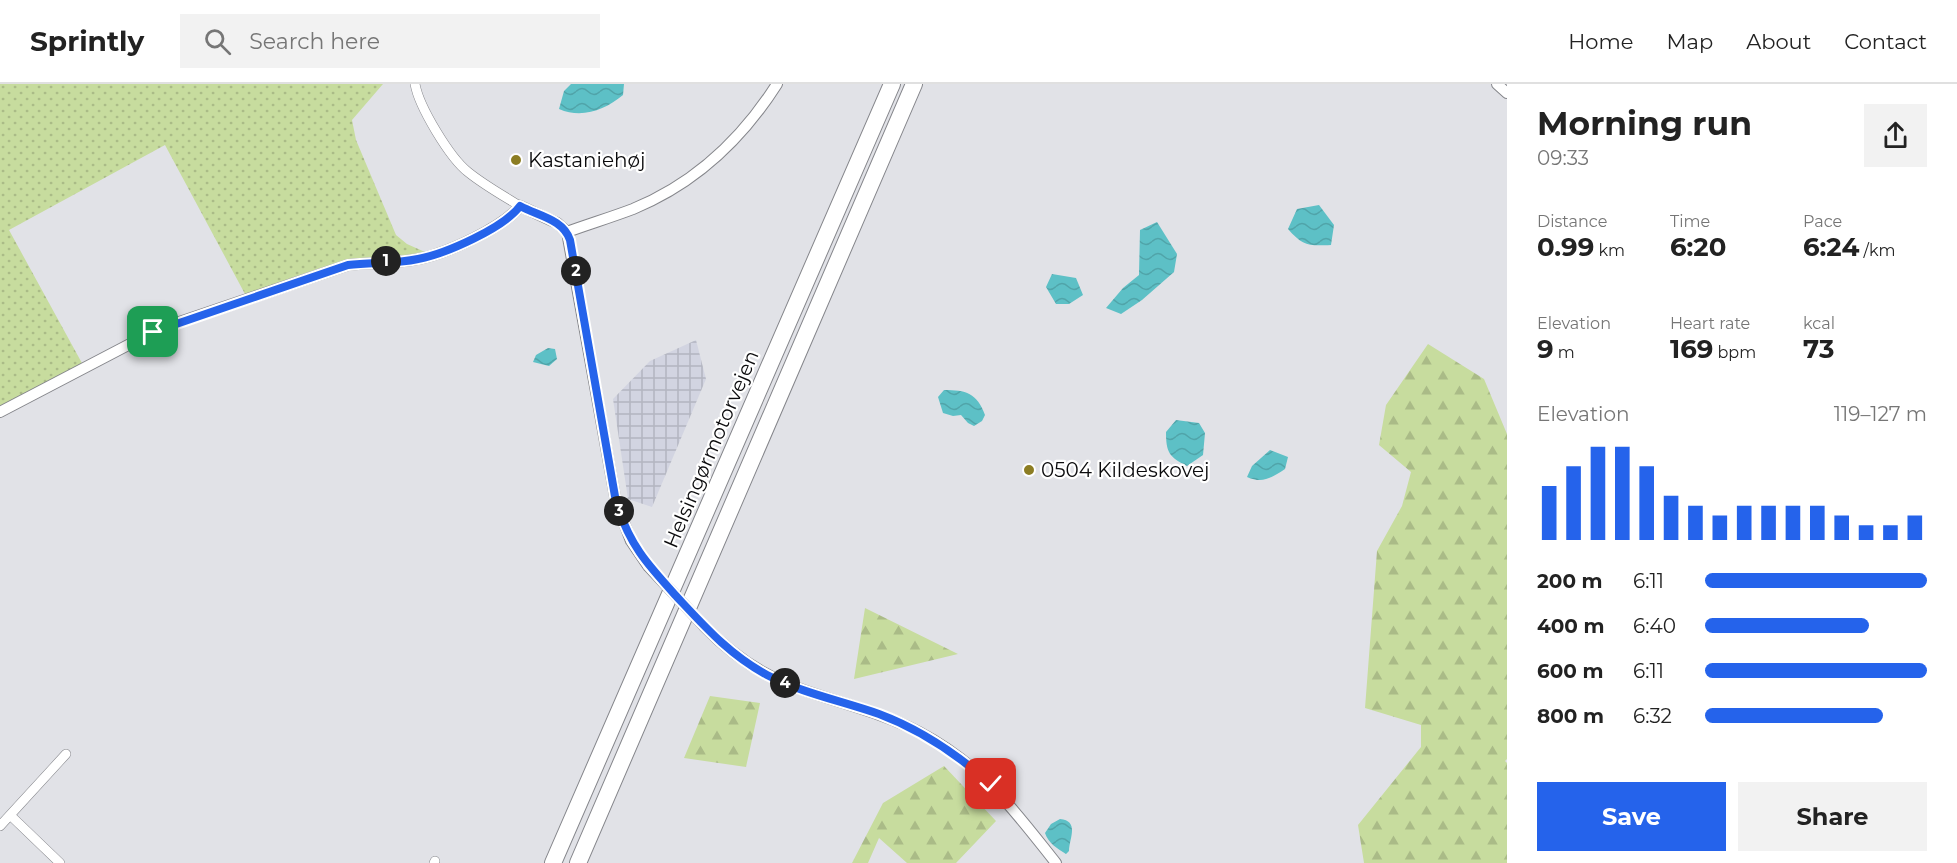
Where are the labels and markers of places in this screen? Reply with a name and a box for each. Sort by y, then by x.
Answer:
place label: Kastaniehøj [528,148,646,172]
marker: Kastaniehøj [509,153,523,167]
pin: 1 [371,246,401,276]
pin: 2 [561,256,591,286]
pin [127,306,178,357]
place label: 0504 Kildeskovej [1041,458,1209,482]
marker: 0504 Kildeskovej [1022,463,1036,477]
pin: 3 [604,496,634,526]
pin: 4 [770,668,800,698]
pin [965,758,1016,809]

